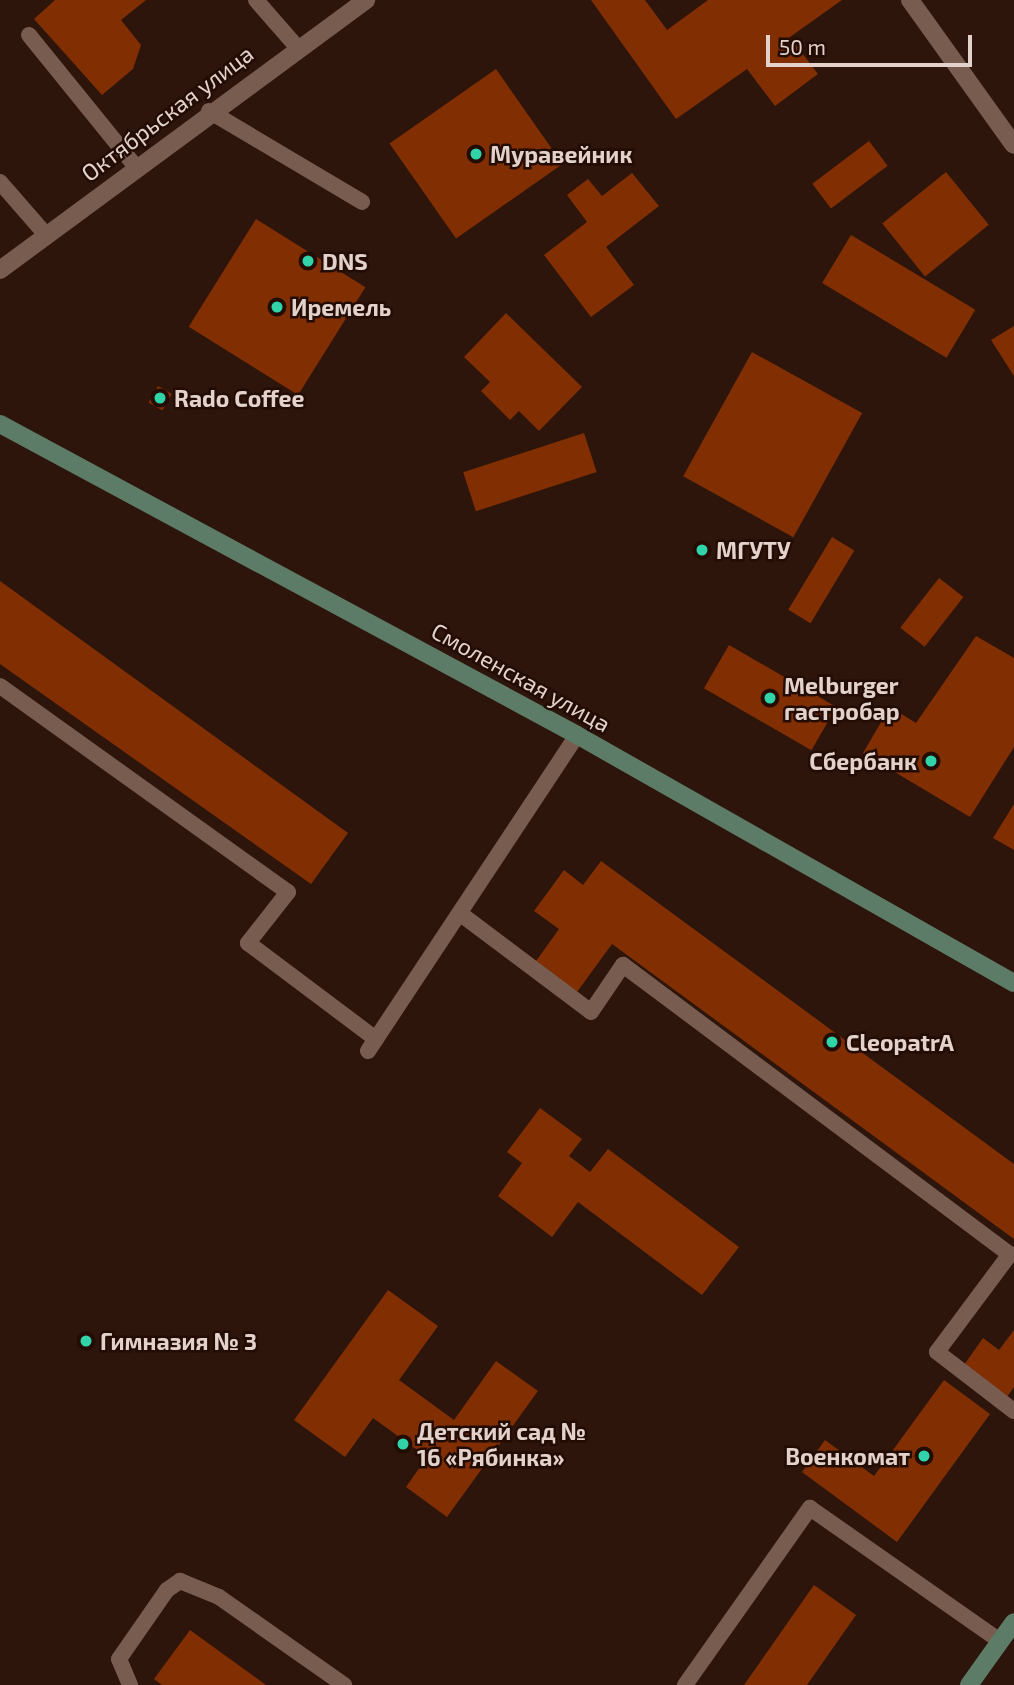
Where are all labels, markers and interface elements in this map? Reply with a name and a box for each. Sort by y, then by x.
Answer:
scale bar [769,21,976,65]
text: 50 m [779,34,826,59]
street label: Октябрьская улица [76,39,258,187]
place label: Муравейник [490,140,632,168]
marker: Муравейник [468,146,484,162]
place label: DNS [322,247,368,275]
marker: DNS [300,253,316,269]
place label: Иремель [291,293,391,321]
marker: Иремель [269,299,285,315]
place label: Rado Coffee [174,384,305,412]
marker: Rado Coffee [152,390,168,406]
place label: МГУТУ [716,536,791,564]
marker: МГУТУ [694,542,710,558]
street label: Смоленская улица [427,616,615,738]
place label: Melburger гастробар [784,671,900,725]
marker: Melburger гастробар [762,690,778,706]
place label: Сбербанк [809,747,917,775]
marker: Сбербанк [923,753,939,769]
place label: CleopatrA [846,1028,954,1056]
marker: CleopatrA [824,1034,840,1050]
place label: Гимназия № 3 [100,1327,257,1355]
marker: Гимназия № 3 [78,1333,94,1349]
place label: Детский сад № 16 «Рябинка» [417,1417,586,1471]
marker: Детский сад № 16 «Рябинка» [395,1436,411,1452]
place label: Военкомат [785,1442,910,1470]
marker: Военкомат [916,1448,932,1464]

